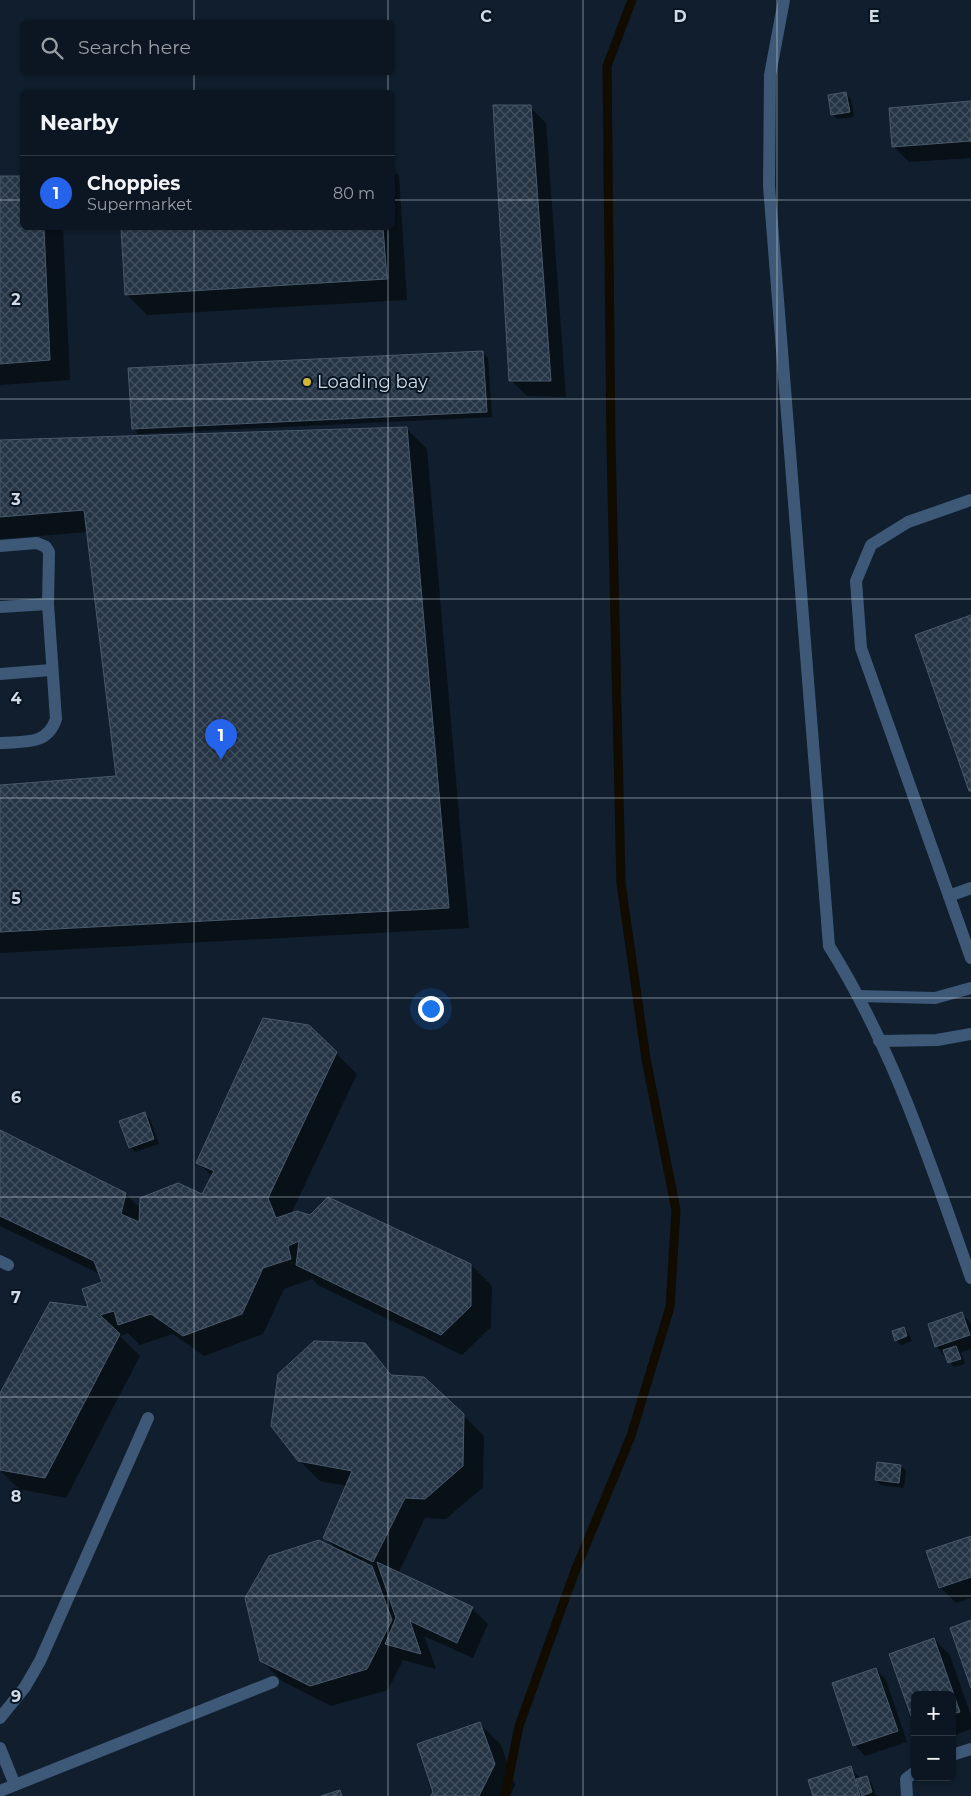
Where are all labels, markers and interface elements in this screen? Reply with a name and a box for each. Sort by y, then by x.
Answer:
text: C [480,7,492,26]
text: D [673,7,687,26]
text: E [869,7,879,26]
search box [20,20,395,75]
icon: search [38,34,66,62]
text: Search here [78,36,191,59]
text: Nearby [40,110,119,135]
text: Choppies [87,172,180,195]
text: 1 [53,184,59,203]
text: 80 m [333,184,375,203]
text: Supermarket [87,195,193,214]
text: 2 [11,290,21,309]
place label: Loading bay [317,371,428,393]
marker: Loading bay [301,376,313,388]
text: 3 [10,490,21,509]
text: 4 [10,689,22,708]
pin: 1 [205,719,237,760]
text: 5 [11,889,21,908]
your location [418,996,444,1022]
text: 6 [11,1088,21,1107]
text: 7 [11,1288,21,1307]
text: 8 [11,1487,21,1506]
text: 9 [11,1687,21,1706]
map controls [911,1691,956,1781]
button: + [911,1691,956,1736]
button: − [911,1736,956,1781]

